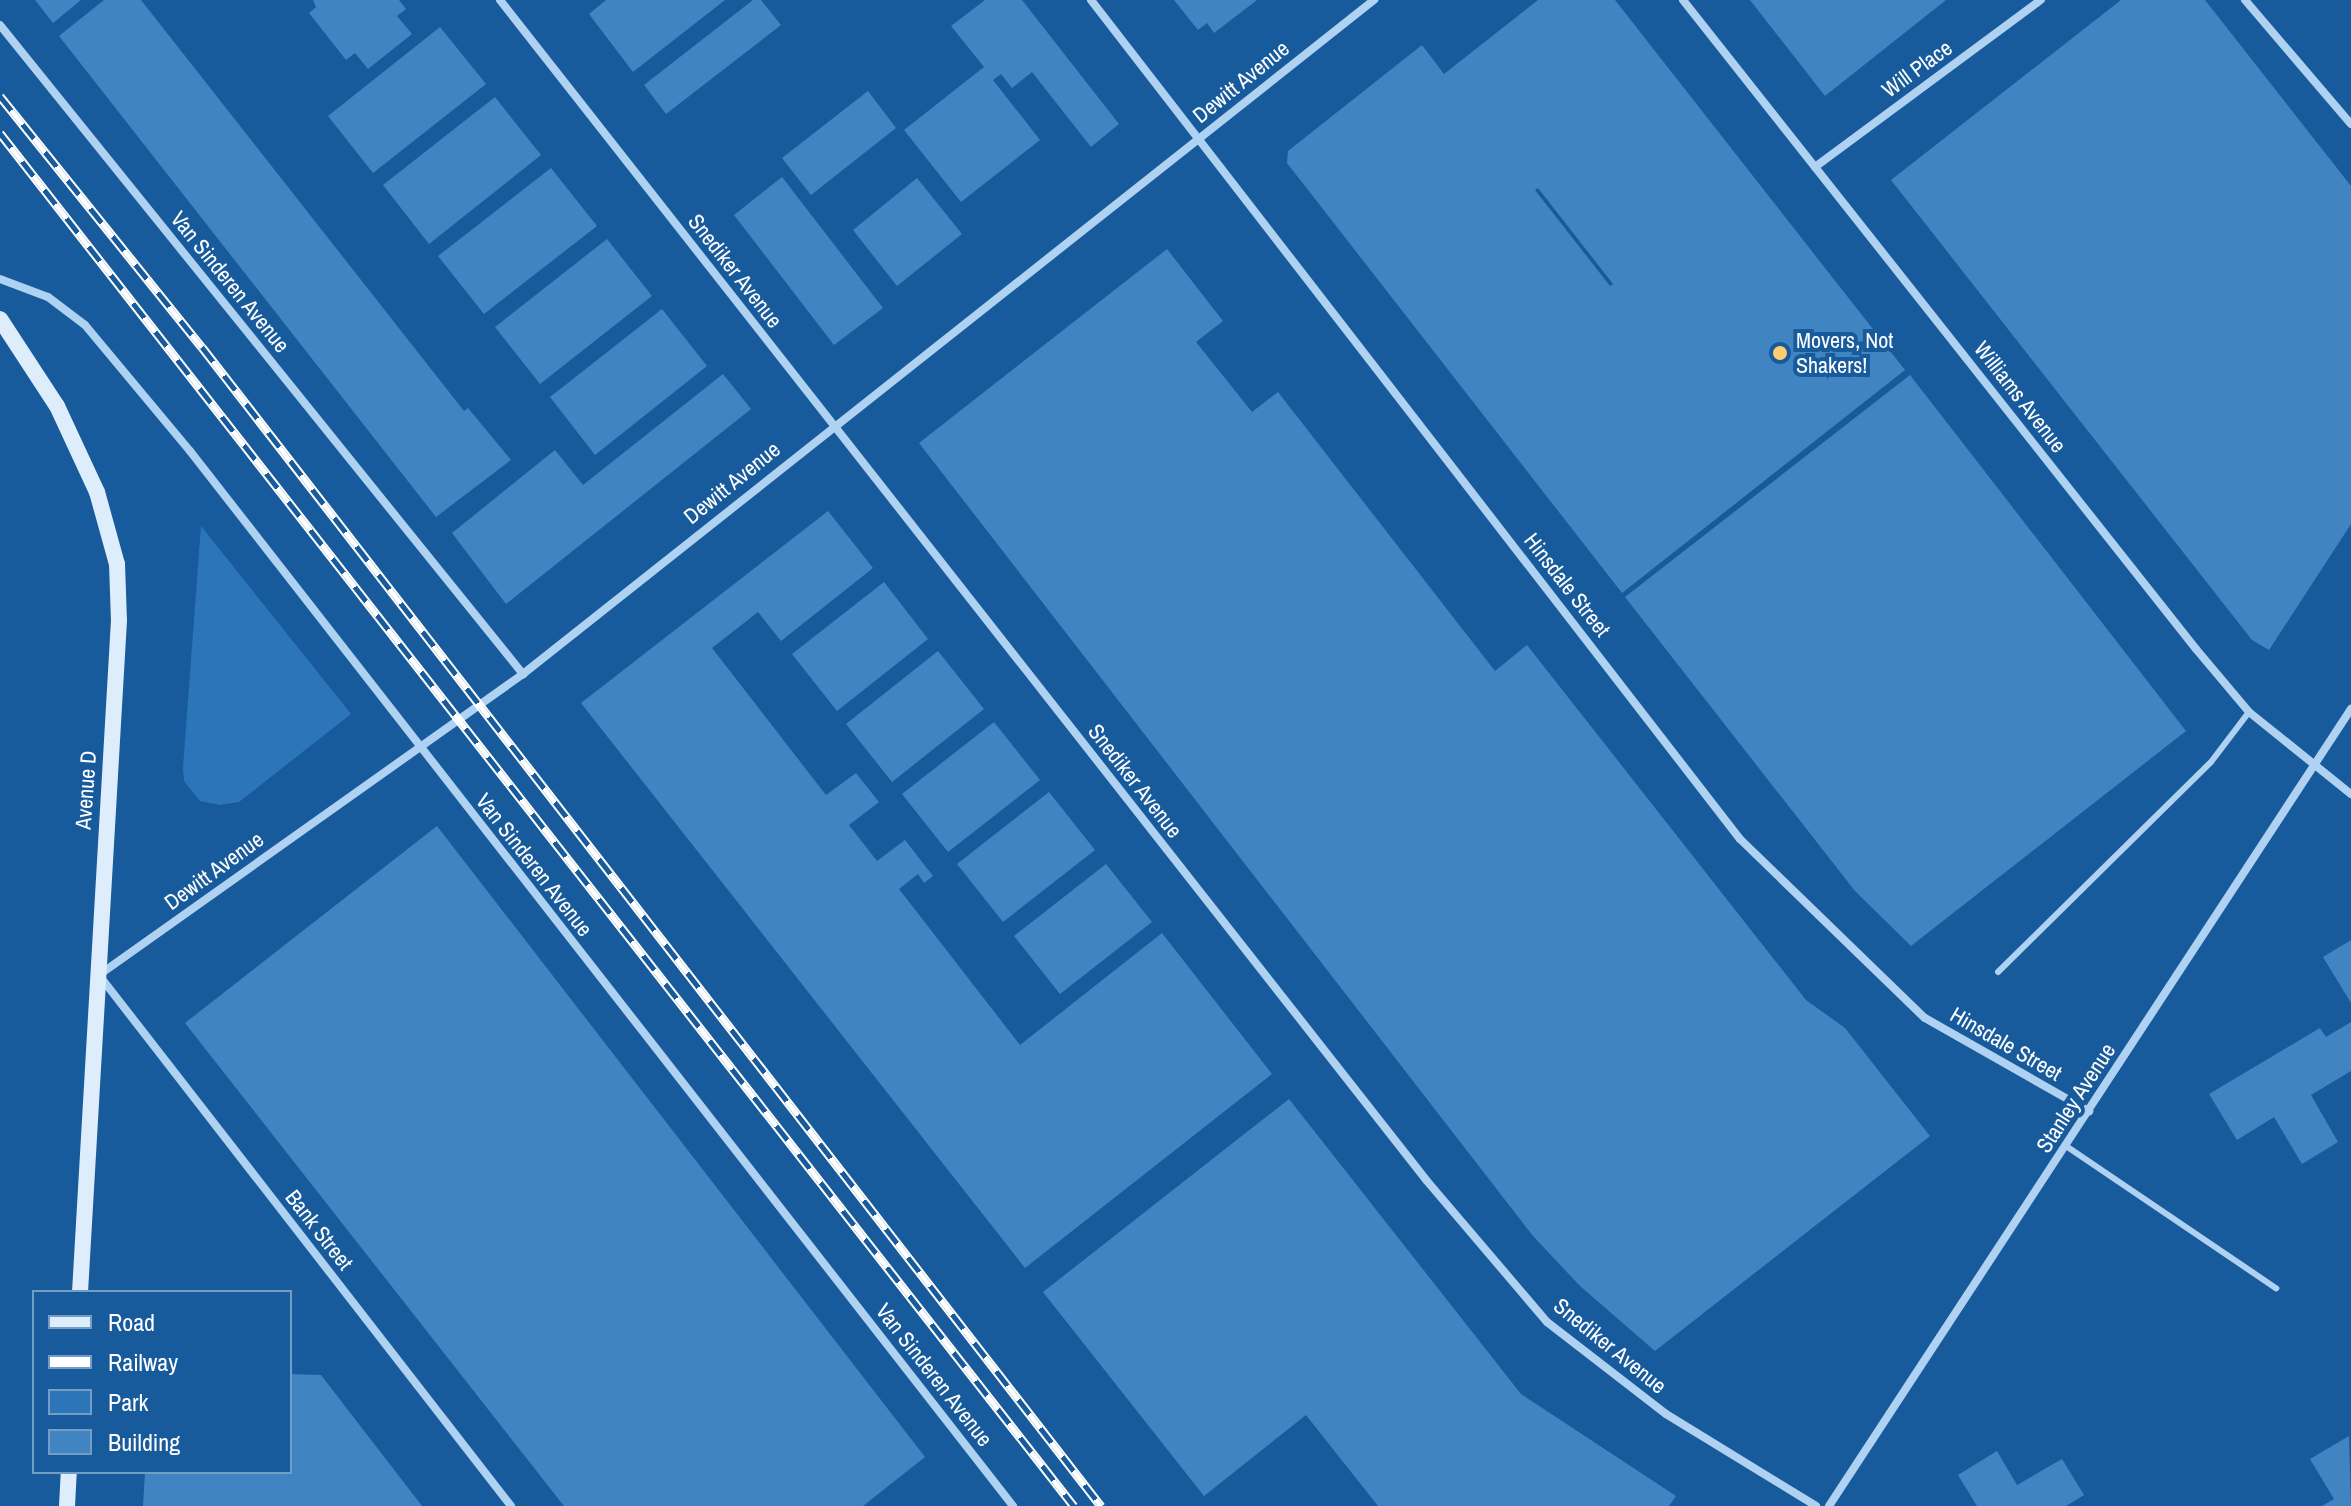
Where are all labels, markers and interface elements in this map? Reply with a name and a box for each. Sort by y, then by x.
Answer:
street label: Dewitt Avenue [1187,35,1295,129]
street label: Will Place [1877,35,1957,103]
street label: Van Sinderen Avenue [165,206,295,358]
street label: Snediker Avenue [682,208,788,334]
place label: Movers, Not Shakers! [1796,327,1893,378]
street label: Williams Avenue [1968,336,2072,458]
marker: Movers, Not Shakers! [1771,344,1789,362]
street label: Dewitt Avenue [678,436,786,530]
street label: Hinsdale Street [1518,528,1616,642]
street label: Snediker Avenue [1082,718,1188,844]
street label: Avenue D [70,750,102,830]
street label: Van Sinderen Avenue [470,788,598,942]
street label: Dewitt Avenue [159,826,269,916]
street label: Hinsdale Street [1946,1001,2066,1087]
street label: Stanley Avenue [2031,1038,2121,1158]
street label: Bank Street [280,1185,358,1275]
legend [32,1290,292,1474]
street label: Snediker Avenue [1548,1292,1672,1400]
street label: Van Sinderen Avenue [870,1298,998,1452]
text: Road [108,1306,155,1338]
text: Railway [108,1346,178,1378]
text: Park [108,1386,148,1418]
text: Building [108,1426,180,1458]

